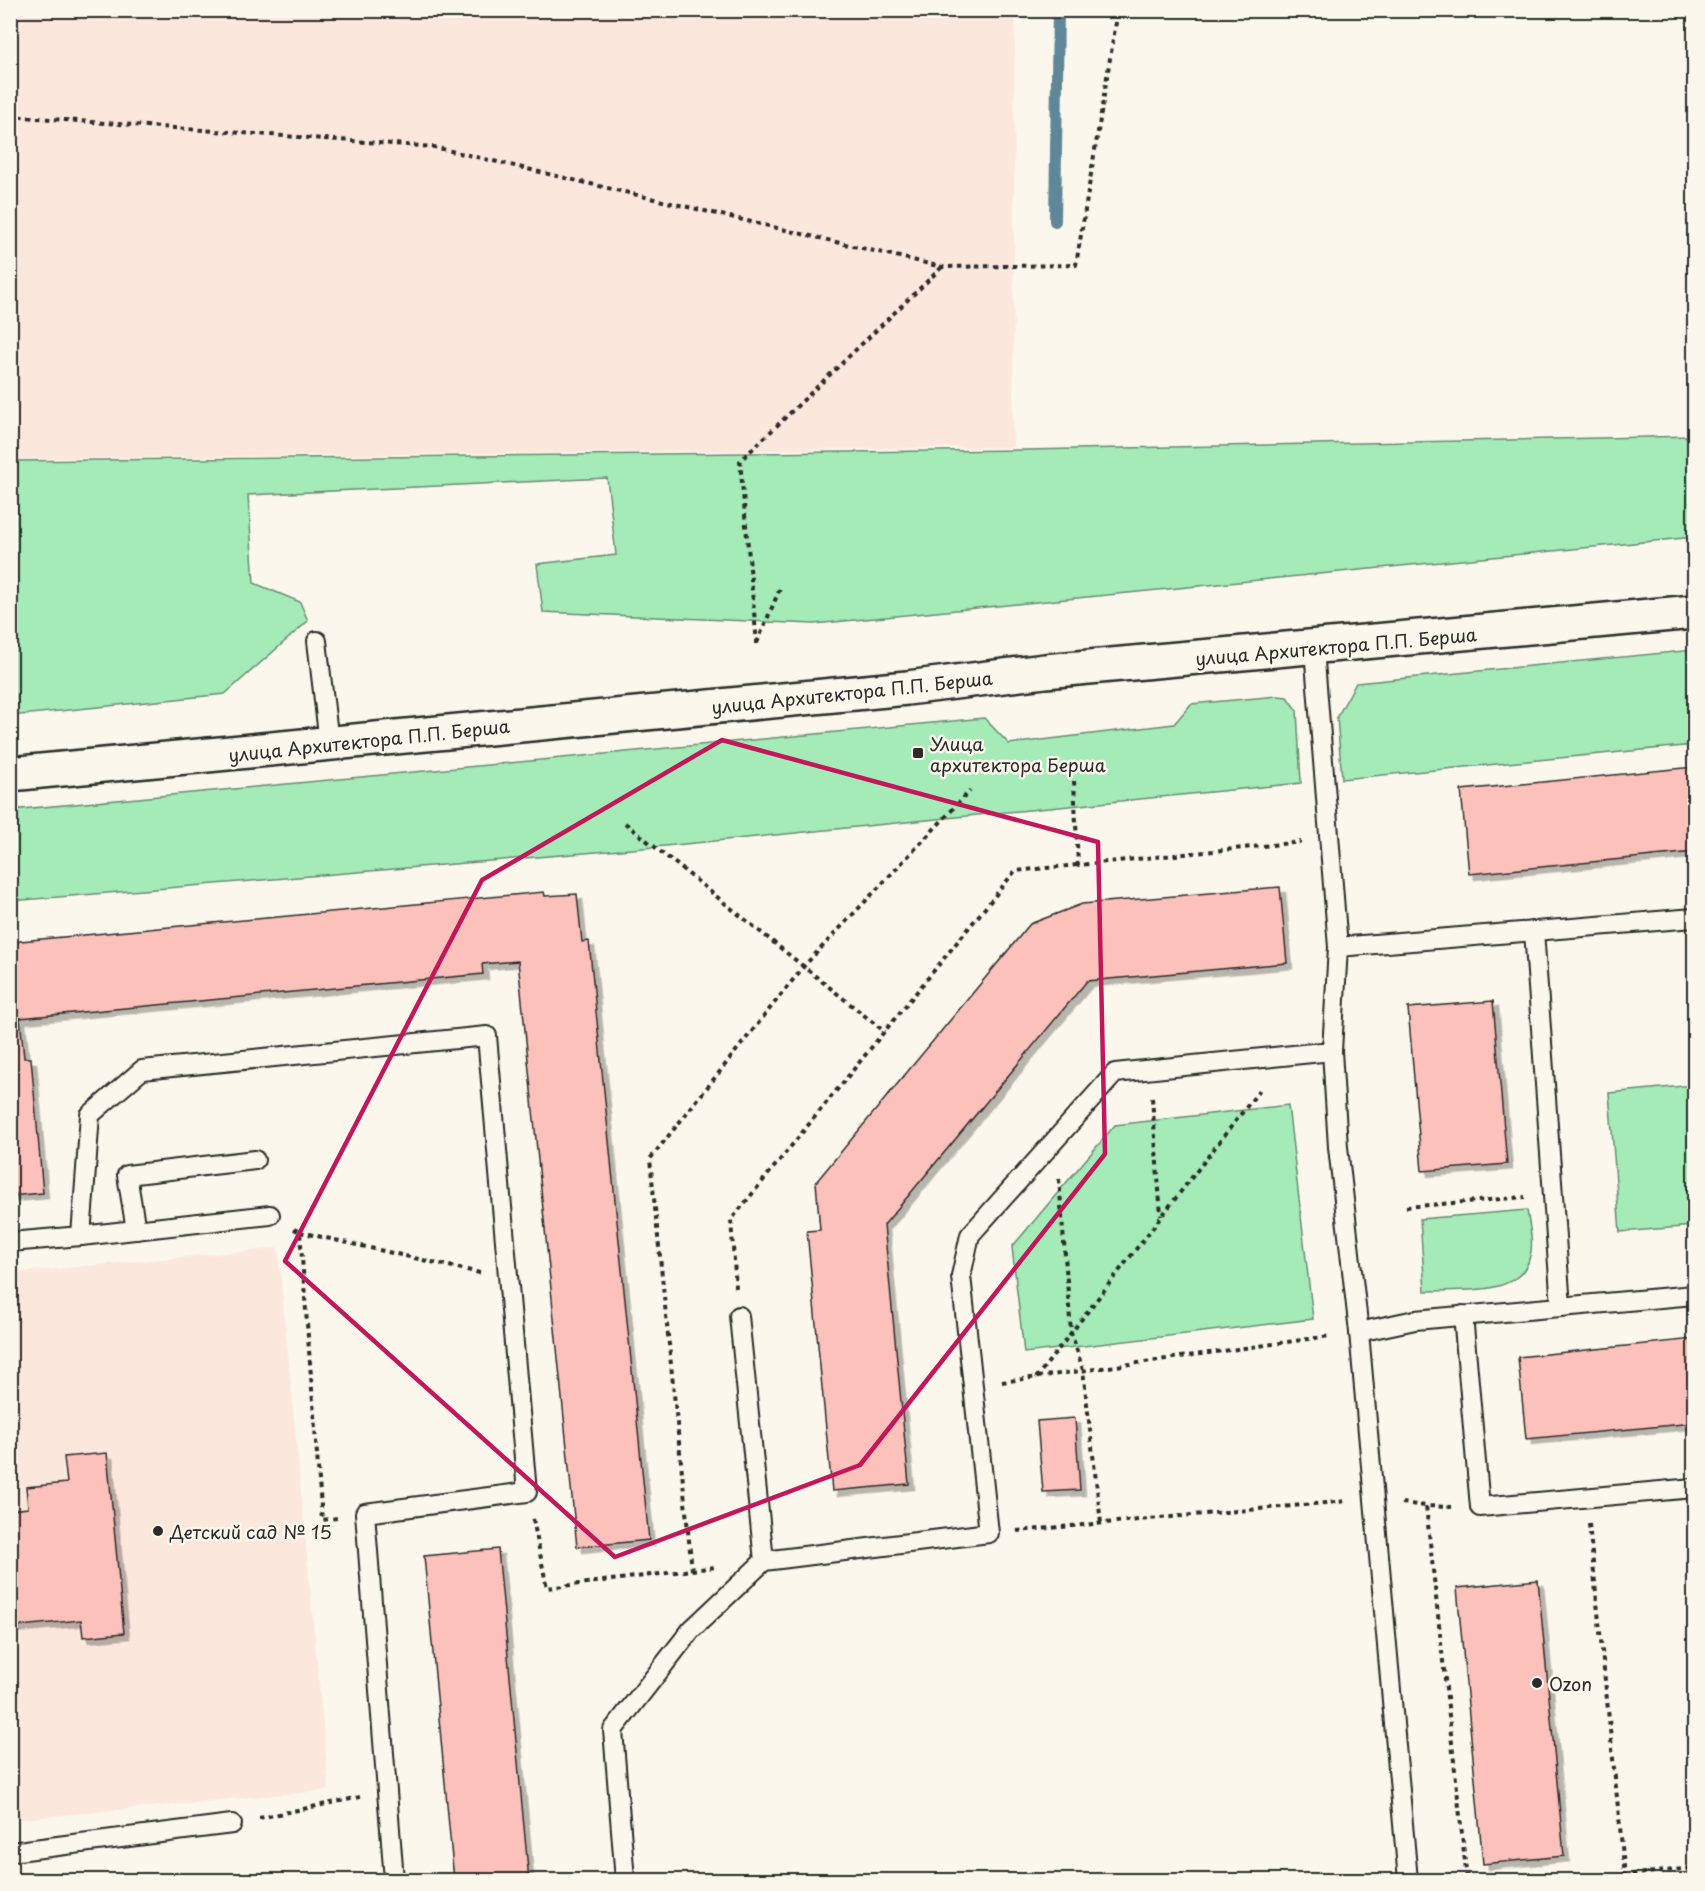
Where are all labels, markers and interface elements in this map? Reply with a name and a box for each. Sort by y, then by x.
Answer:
street label: улица Архитектора П.П. Берша [1194,620,1478,672]
street label: улица Архитектора П.П. Берша [710,664,994,720]
street label: улица Архитектора П.П. Берша [227,712,511,768]
place label: Улица архитектора Берша [930,730,1106,778]
marker: Улица архитектора Берша [911,746,925,760]
place label: Детский сад № 15 [169,1518,332,1545]
marker: Детский сад № 15 [151,1524,165,1538]
place label: Ozon [1549,1670,1592,1697]
marker: Ozon [1530,1676,1544,1690]

